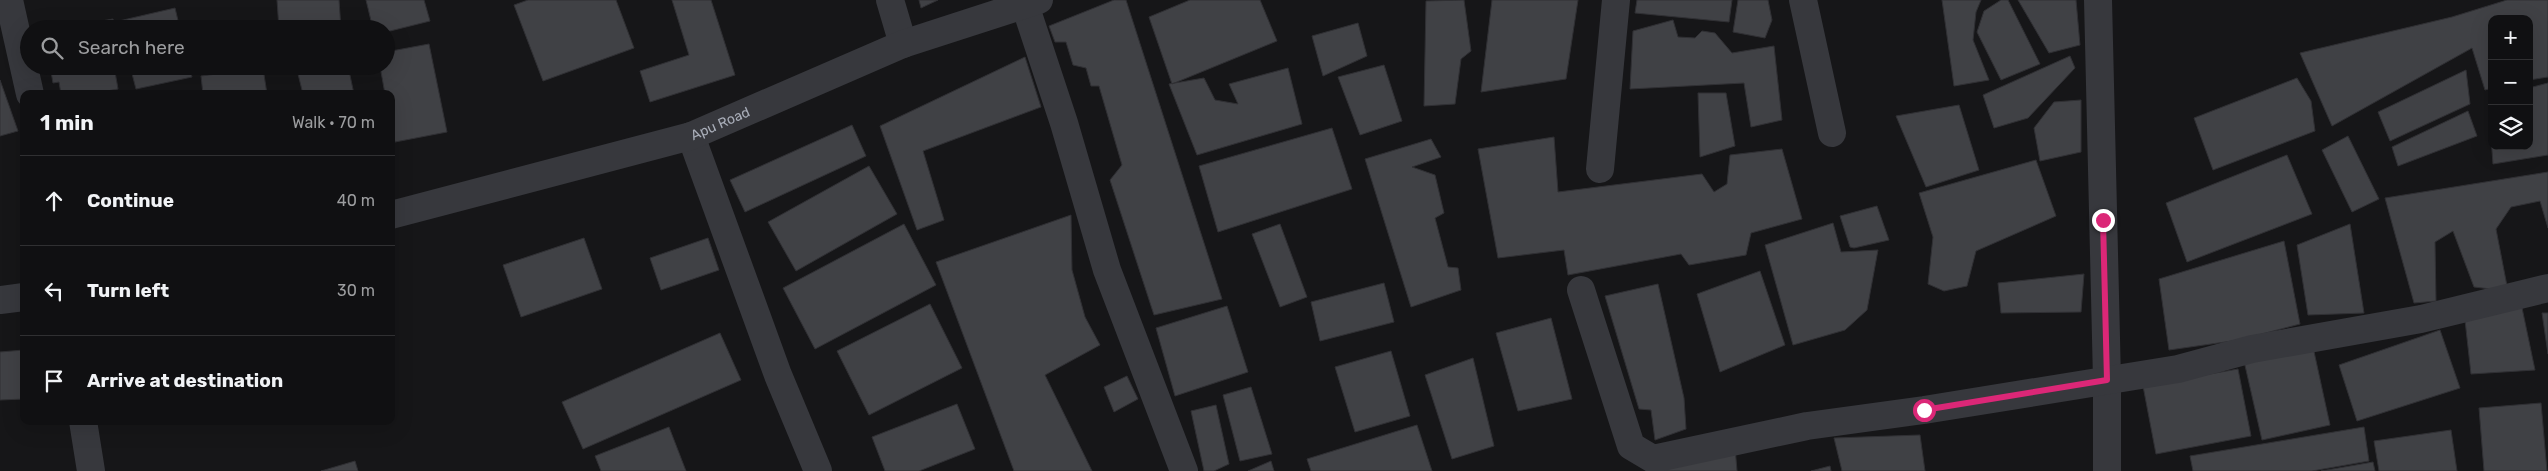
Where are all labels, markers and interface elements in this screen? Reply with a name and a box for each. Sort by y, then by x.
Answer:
map controls [2488,15,2533,150]
button: + [2488,15,2533,60]
search box [20,20,395,75]
icon: search [38,34,66,62]
text: Search here [78,36,185,59]
button: − [2488,60,2533,105]
street label: Apu Road [688,103,752,144]
button: layers [2488,105,2533,150]
text: 1 min [40,110,94,135]
text: Walk · 70 m [292,113,375,132]
icon: ahead [40,187,68,215]
text: Continue [87,189,174,212]
text: 40 m [337,191,375,210]
route end [2092,209,2115,232]
icon: left [40,277,68,305]
text: Turn left [87,279,169,302]
text: 30 m [337,281,375,300]
icon: arrive [40,367,68,395]
text: Arrive at destination [87,369,283,392]
route start [1913,399,1936,422]

